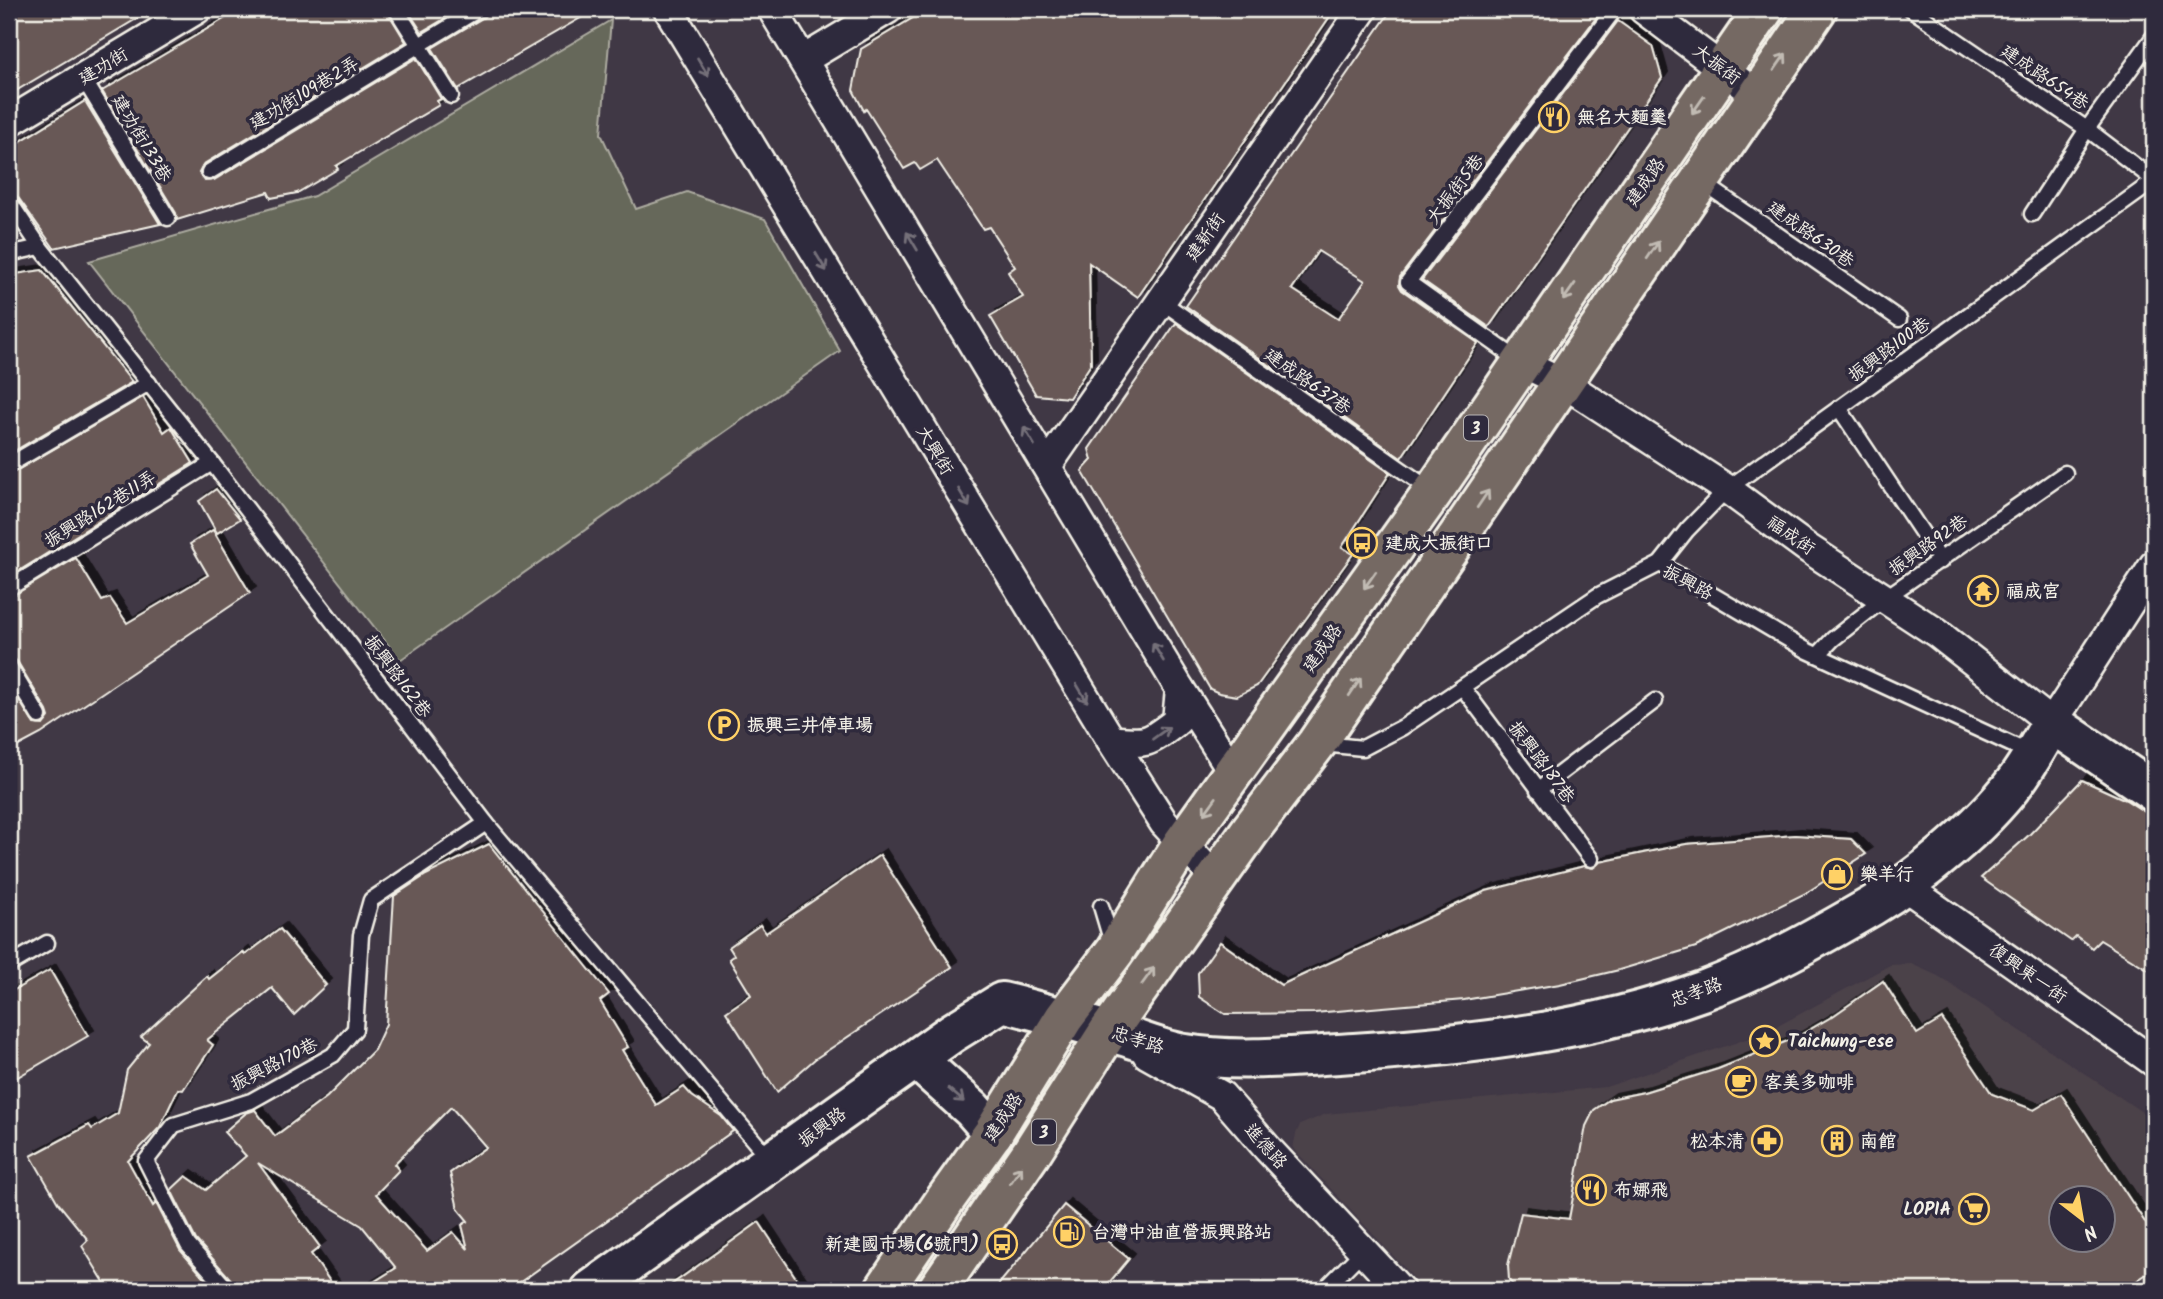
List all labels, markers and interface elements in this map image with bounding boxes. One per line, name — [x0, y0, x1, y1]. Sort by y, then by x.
street label: 大振街 — [1686, 37, 1746, 93]
street label: 建成路654巷 — [1994, 38, 2094, 119]
street label: 建功街 — [73, 41, 134, 94]
street label: 建功街109巷2弄 — [244, 50, 365, 139]
one-way arrow — [1773, 53, 1788, 72]
one-way arrow — [697, 57, 711, 77]
street label: 建功街133巷 — [103, 89, 178, 188]
one-way arrow — [1691, 95, 1705, 114]
restaurant icon: 無名大麵羹 — [1537, 100, 1571, 134]
place label: 無名大麵羹 — [1577, 104, 1667, 133]
street label: 大振街5巷 — [1420, 149, 1492, 231]
street label: 建成路 — [1619, 152, 1674, 213]
street label: 建成路630巷 — [1760, 194, 1860, 276]
street label: 建新街 — [1179, 207, 1234, 268]
one-way arrow — [905, 231, 919, 251]
one-way arrow — [1646, 241, 1660, 260]
one-way arrow — [814, 251, 828, 271]
one-way arrow — [1562, 282, 1576, 302]
street label: 振興路100巷 — [1843, 310, 1937, 390]
street label: 建成路637巷 — [1258, 342, 1357, 423]
road number: 3 — [1464, 416, 1488, 440]
street label: 大興街 — [907, 420, 960, 481]
one-way arrow — [1022, 426, 1036, 446]
street label: 振興路162巷11弄 — [39, 464, 163, 556]
one-way arrow — [958, 488, 972, 508]
one-way arrow — [1476, 489, 1490, 509]
street label: 振興路92巷 — [1883, 508, 1975, 584]
street label: 福成街 — [1760, 509, 1821, 564]
bus stop icon: 建成大振街口 — [1345, 526, 1379, 560]
place label: 建成大振街口 — [1385, 530, 1493, 559]
street label: 振興路 — [1657, 558, 1718, 609]
one-way arrow — [1363, 570, 1377, 589]
temple icon: 福成宮 — [1966, 574, 2000, 608]
place label: 福成宮 — [2006, 578, 2060, 607]
street label: 建成路 — [1296, 618, 1351, 679]
street label: 振興路162巷 — [356, 629, 438, 725]
one-way arrow — [1151, 643, 1165, 663]
one-way arrow — [1348, 678, 1362, 697]
one-way arrow — [1075, 682, 1089, 702]
parking icon: 振興三井停車場 — [707, 708, 741, 742]
place label: 振興三井停車場 — [747, 712, 873, 741]
street label: 振興路187巷 — [1500, 716, 1582, 810]
one-way arrow — [1151, 726, 1170, 741]
one-way arrow — [1203, 796, 1217, 815]
shop icon: 樂羊行 — [1820, 857, 1854, 891]
place label: 樂羊行 — [1860, 861, 1914, 890]
street label: 復興東一街 — [1982, 937, 2072, 1012]
one-way arrow — [1141, 967, 1155, 986]
street label: 忠孝路 — [1666, 971, 1727, 1016]
street label: 忠孝路 — [1108, 1020, 1168, 1063]
place icon: Taichung-ese — [1748, 1024, 1782, 1058]
place label: Taichung-ese — [1788, 1028, 1894, 1057]
street label: 振興路170巷 — [226, 1031, 324, 1100]
cafe icon: 客美多咖啡 — [1724, 1065, 1758, 1099]
place label: 客美多咖啡 — [1764, 1069, 1854, 1098]
one-way arrow — [947, 1087, 965, 1103]
street label: 建成路 — [977, 1087, 1031, 1148]
street label: 振興路 — [793, 1101, 853, 1156]
street label: 進德路 — [1236, 1117, 1294, 1177]
road number: 3 — [1032, 1120, 1056, 1144]
pharmacy icon: 松本清 — [1750, 1124, 1784, 1158]
building icon: 南館 — [1820, 1124, 1854, 1158]
place label: 松本清 — [1690, 1128, 1744, 1157]
place label: 南館 — [1860, 1128, 1896, 1157]
one-way arrow — [1009, 1166, 1023, 1185]
restaurant icon: 布娜飛 — [1574, 1173, 1608, 1207]
place label: 布娜飛 — [1614, 1177, 1668, 1206]
north arrow — [2048, 1184, 2118, 1254]
supermarket icon: LOPIA — [1957, 1192, 1991, 1226]
place label: LOPIA — [1903, 1196, 1951, 1225]
fuel station icon: 台灣中油直營振興路站 — [1052, 1215, 1086, 1249]
text: N — [2077, 1216, 2103, 1248]
place label: 台灣中油直營振興路站 — [1092, 1219, 1272, 1248]
bus stop icon: 新建國市場(6號門) — [985, 1227, 1019, 1261]
place label: 新建國市場(6號門) — [825, 1231, 979, 1260]

